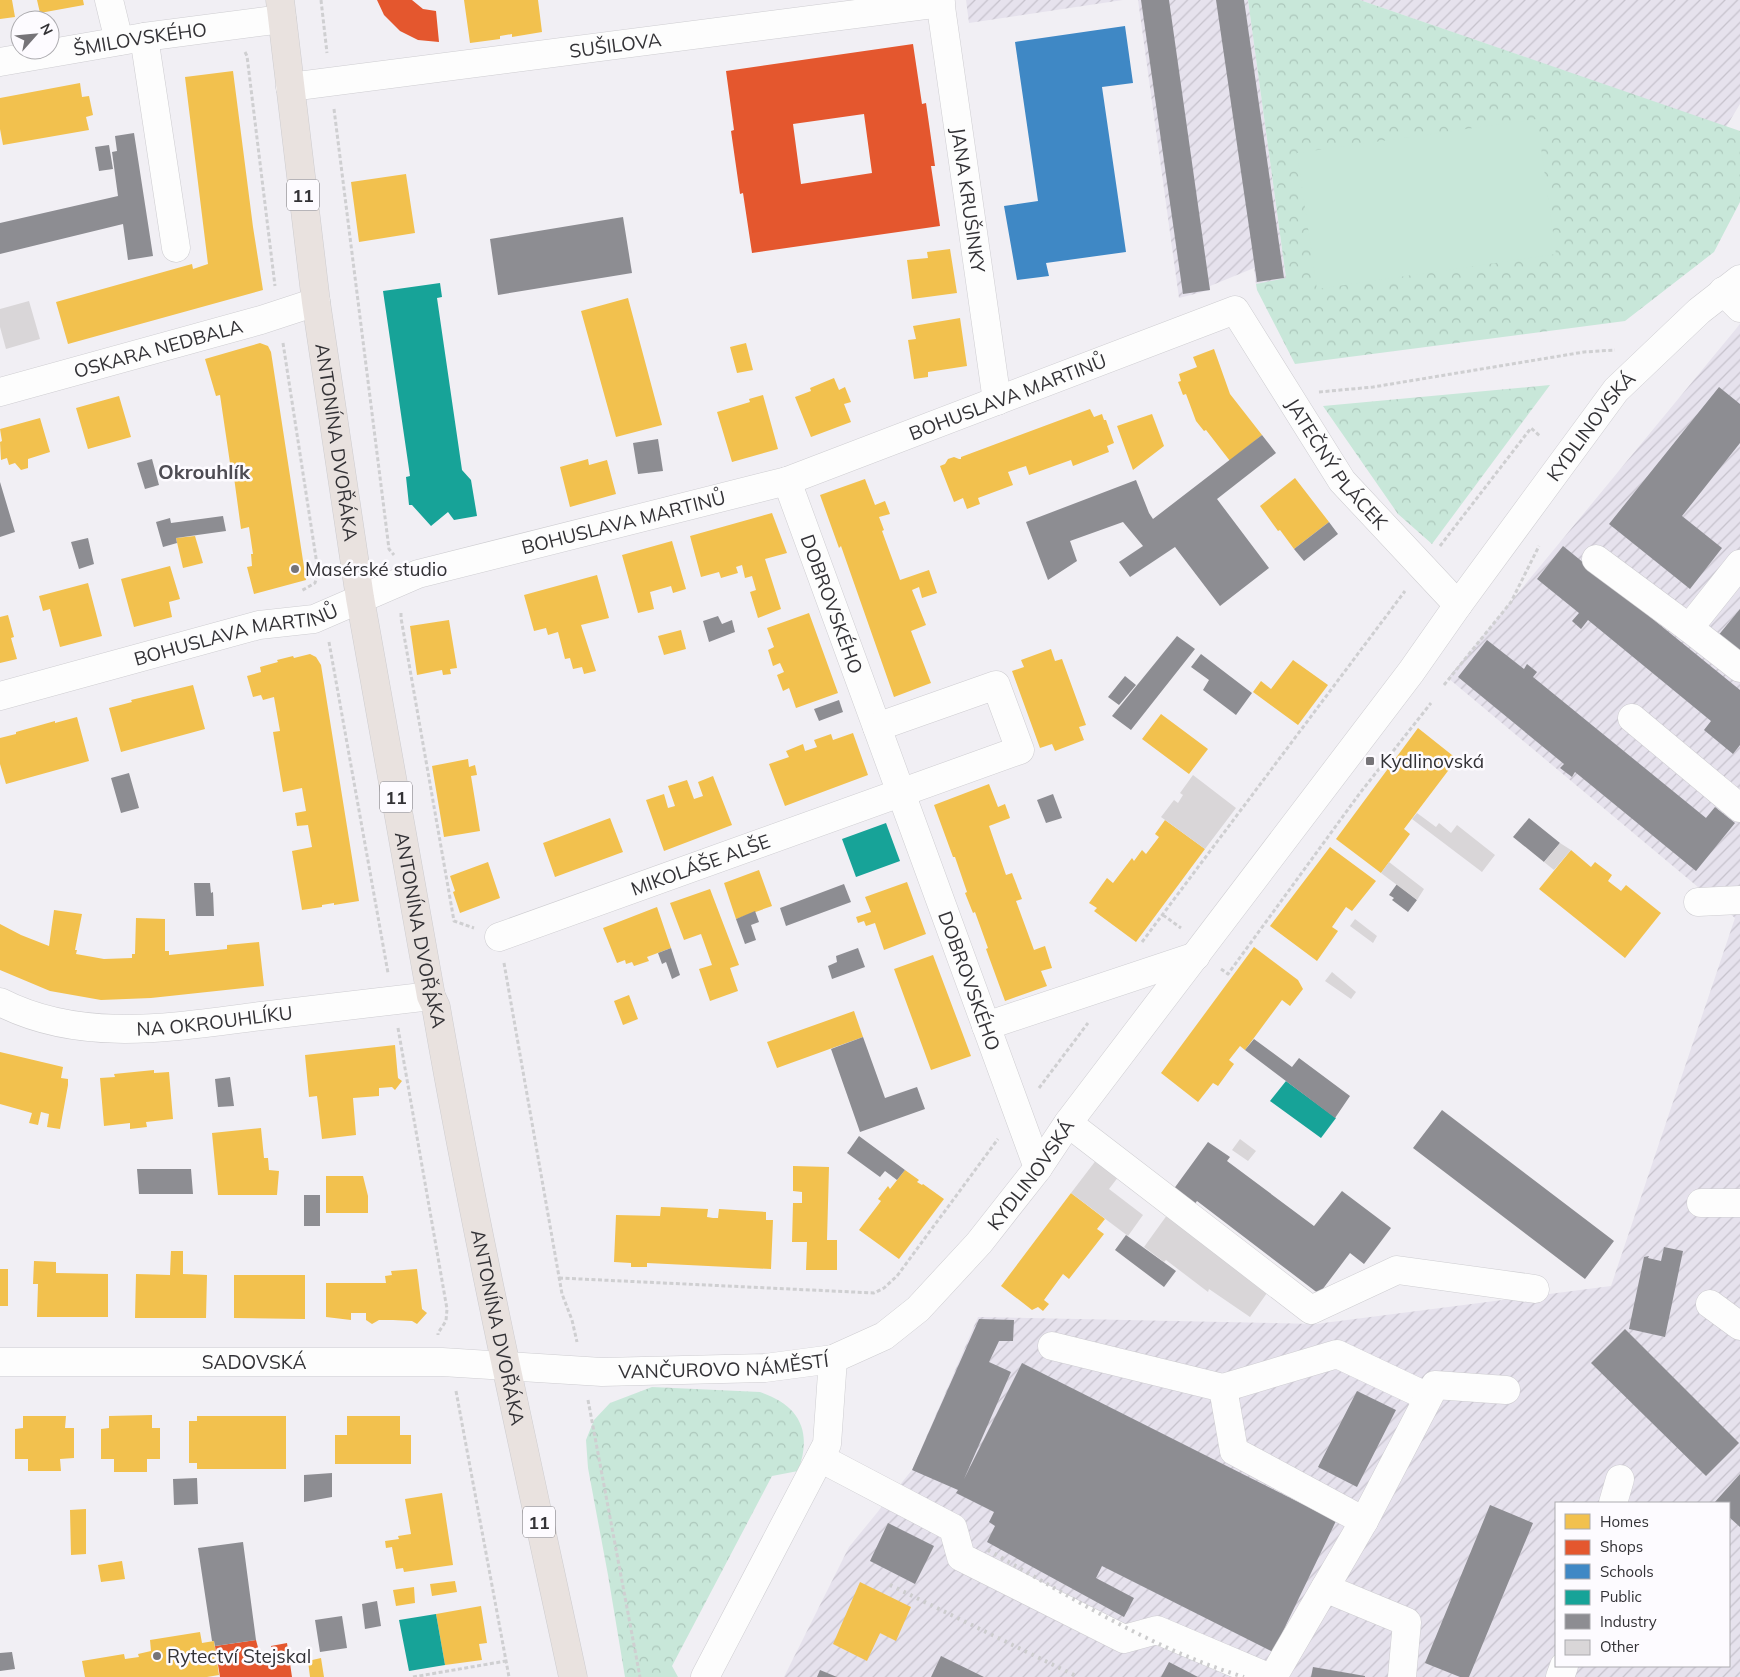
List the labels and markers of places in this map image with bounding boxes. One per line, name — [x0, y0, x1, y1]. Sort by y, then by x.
place label: Masérské studio — [305, 557, 447, 581]
marker: Masérské studio — [289, 563, 301, 575]
place label: Kydlinovská — [1380, 749, 1484, 773]
marker: Kydlinovská — [1364, 755, 1376, 767]
place label: Rytectví Stejskal — [167, 1644, 311, 1668]
marker: Rytectví Stejskal — [151, 1650, 163, 1662]

